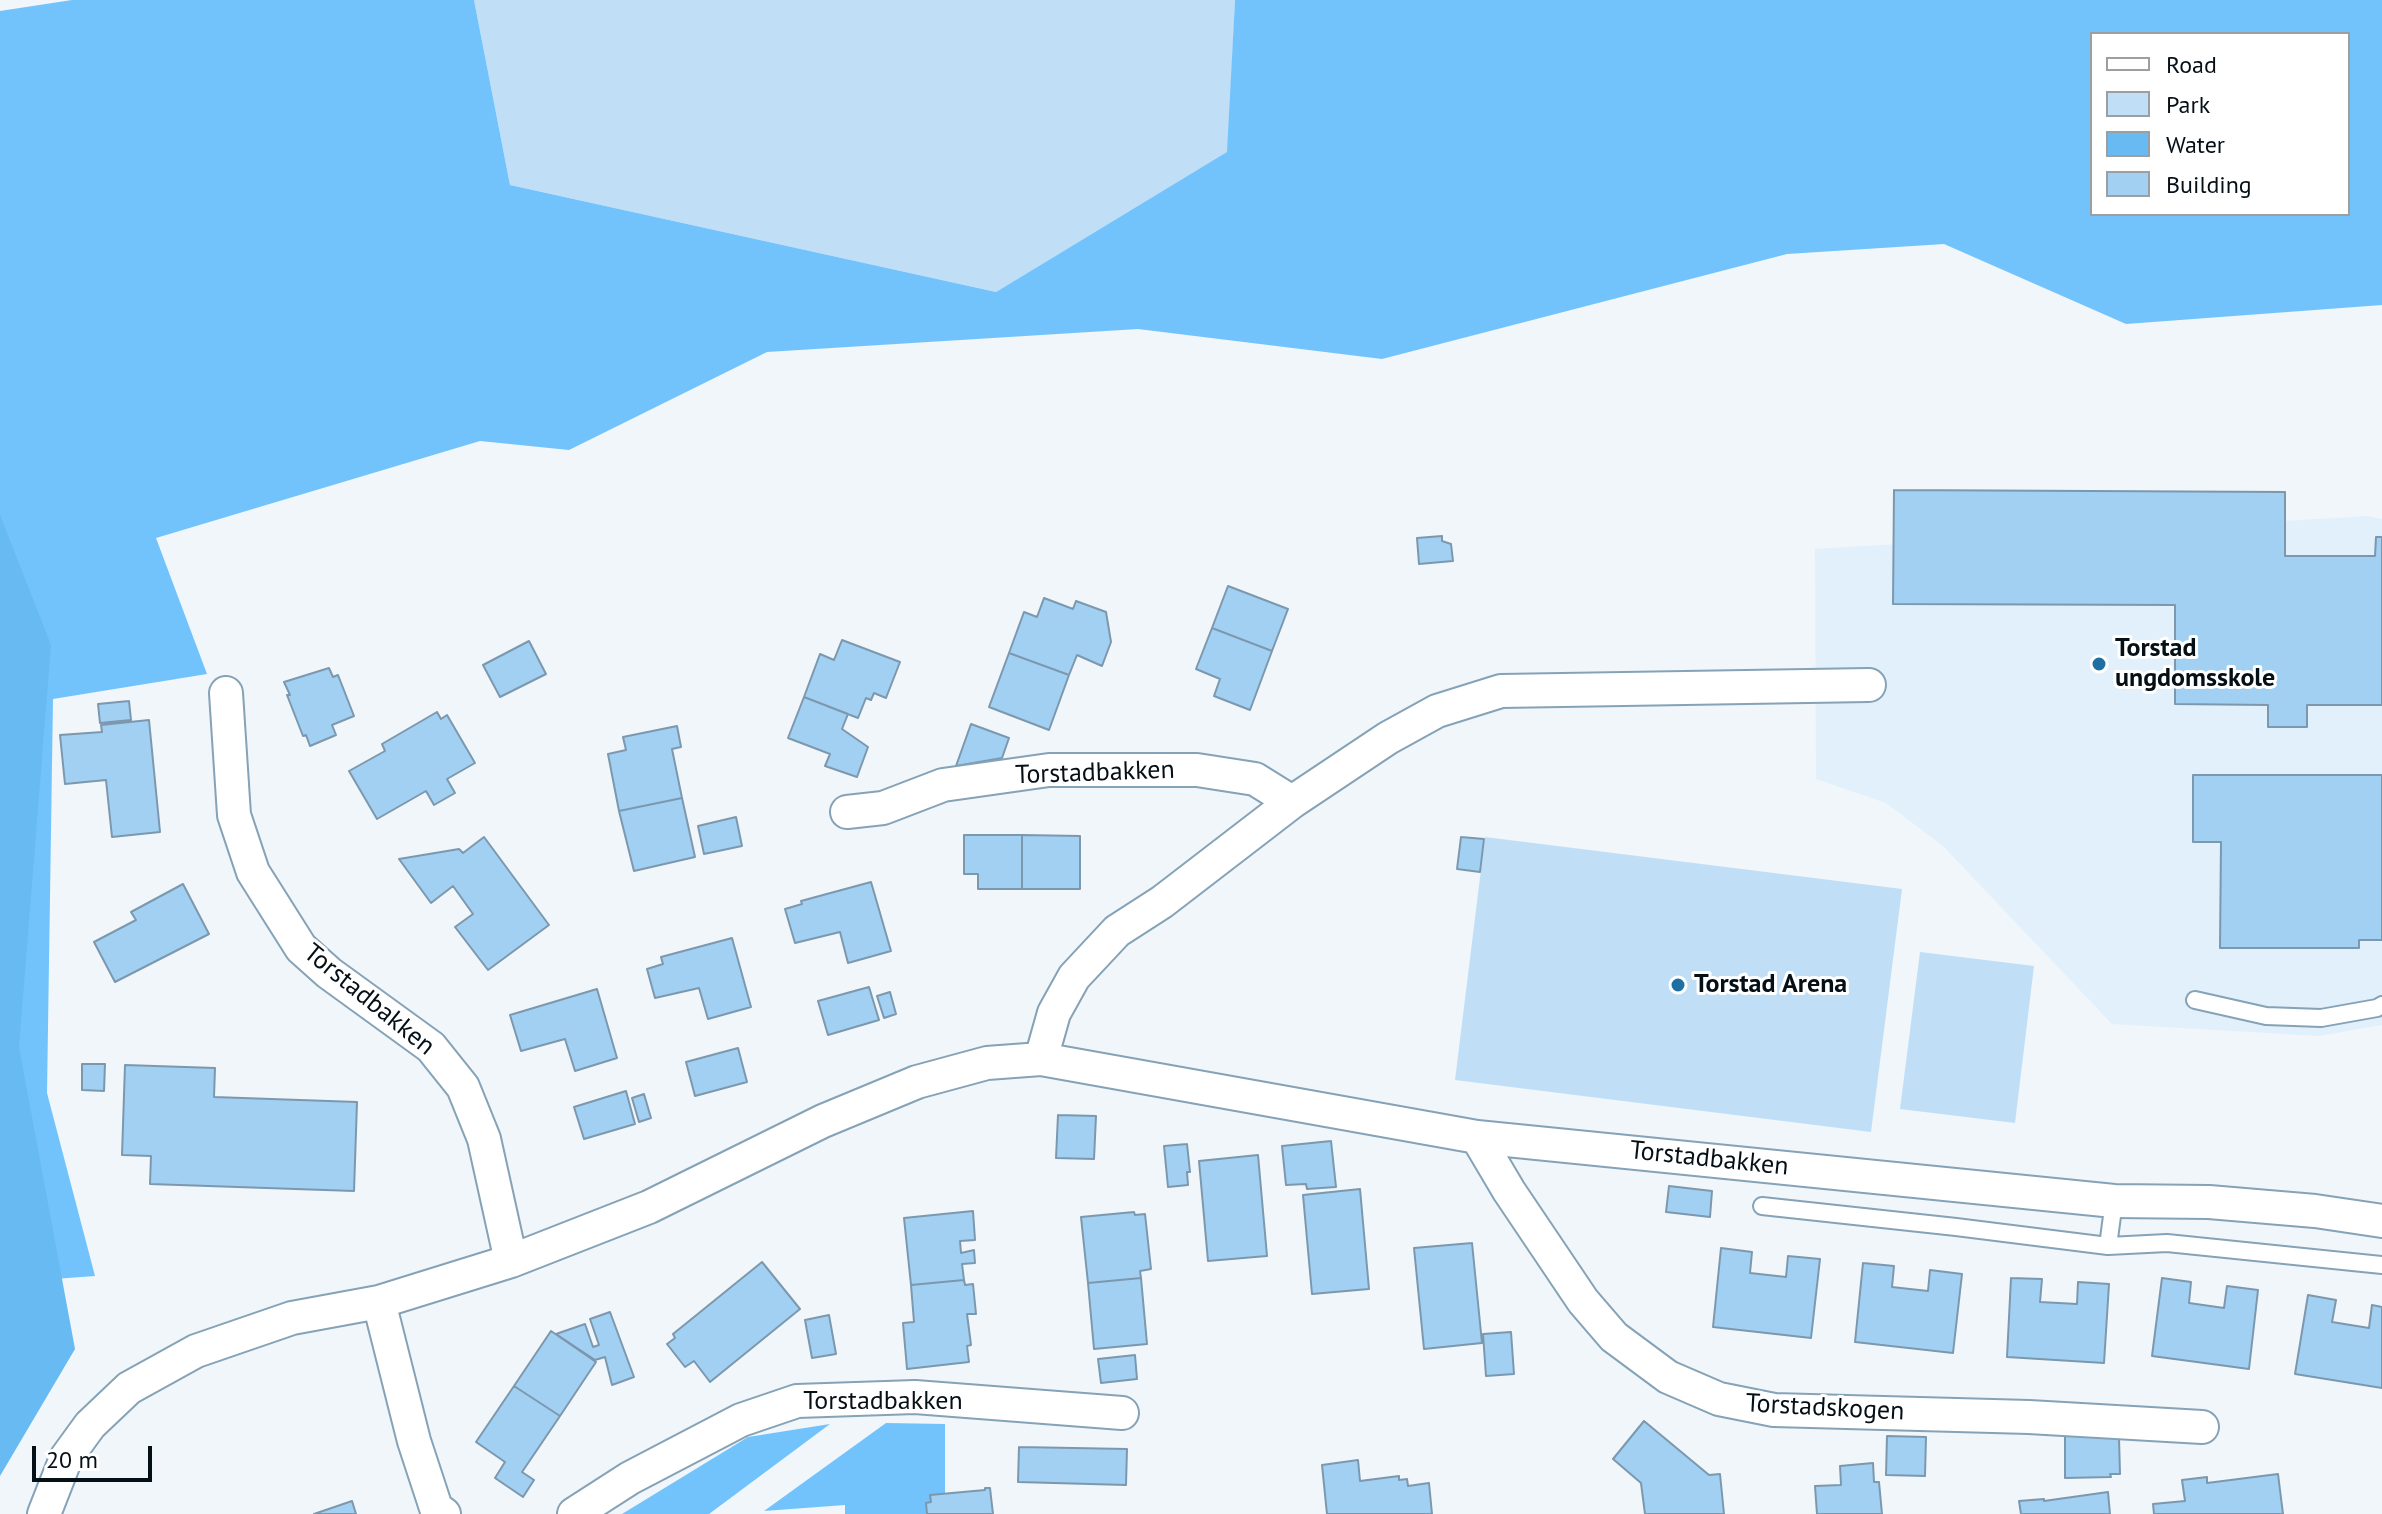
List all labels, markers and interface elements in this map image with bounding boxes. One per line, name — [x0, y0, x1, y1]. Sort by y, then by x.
legend — [2090, 32, 2350, 216]
text: Road — [2166, 49, 2217, 80]
text: Park — [2166, 89, 2210, 120]
text: Water — [2166, 129, 2225, 160]
text: Building — [2166, 169, 2252, 200]
place label: Torstad ungdomsskole — [2115, 633, 2275, 694]
marker: Torstad ungdomsskole — [2090, 655, 2108, 673]
street label: Torstadbakken — [1015, 755, 1175, 791]
street label: Torstadbakken — [297, 938, 441, 1062]
place label: Torstad Arena — [1694, 969, 1847, 1001]
marker: Torstad Arena — [1669, 976, 1687, 994]
street label: Torstadbakken — [1628, 1135, 1790, 1183]
street label: Torstadbakken — [803, 1386, 963, 1418]
street label: Torstadskogen — [1745, 1388, 1905, 1428]
scale bar — [36, 1430, 156, 1480]
text: 20 m — [46, 1444, 98, 1475]

